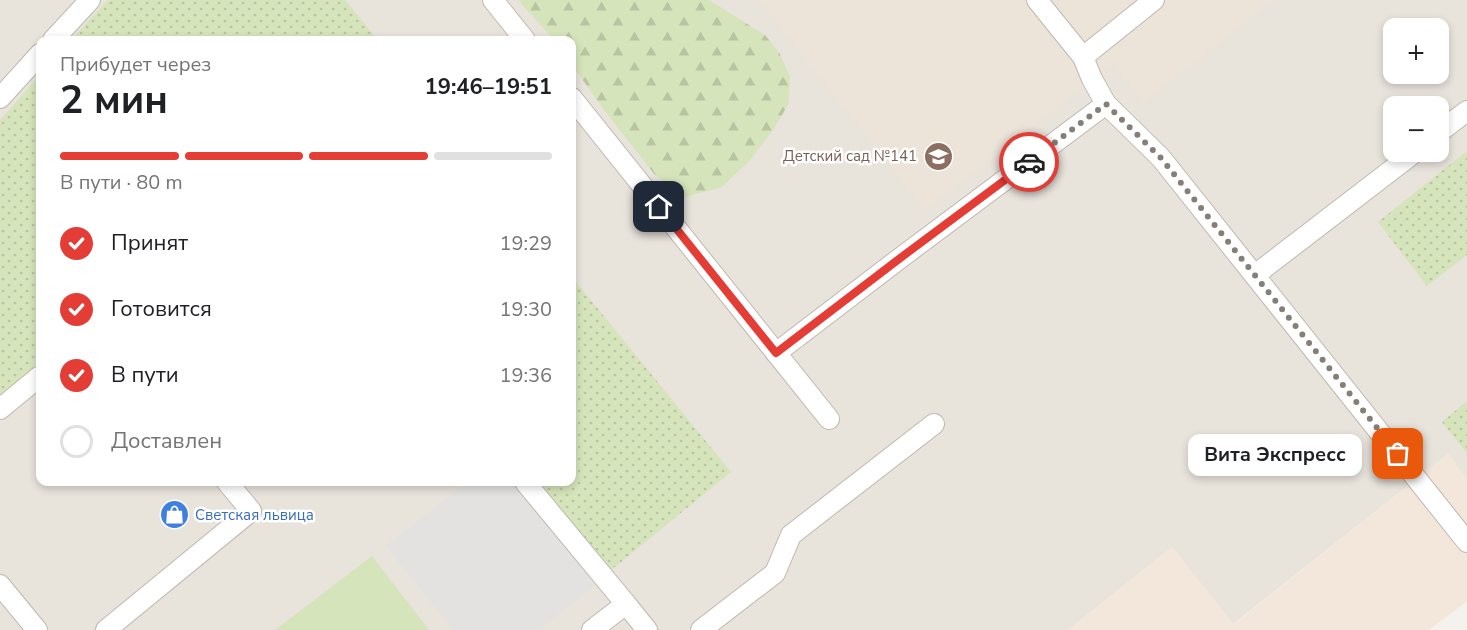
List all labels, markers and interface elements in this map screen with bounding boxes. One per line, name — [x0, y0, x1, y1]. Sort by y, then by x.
map controls — [1383, 18, 1449, 162]
button: + — [1383, 18, 1449, 84]
text: Прибудет через — [60, 51, 211, 78]
text: 19:46–19:51 — [424, 72, 552, 102]
text: 2 мин — [60, 74, 168, 127]
button: − — [1383, 96, 1449, 162]
courier — [999, 132, 1059, 192]
school or university icon: Детский сад №141 — [922, 140, 954, 172]
place label: Детский сад №141 — [783, 146, 917, 166]
icon: car — [1013, 146, 1046, 179]
text: В пути · 80 m — [60, 169, 183, 196]
pin — [633, 181, 684, 232]
icon: home — [642, 190, 675, 223]
icon: check — [60, 227, 93, 260]
text: Принят — [111, 228, 188, 258]
text: 19:29 — [499, 230, 552, 257]
icon: check — [60, 293, 93, 326]
text: Готовится — [111, 294, 212, 324]
text: 19:30 — [499, 296, 552, 323]
icon: check — [60, 359, 93, 392]
text: В пути — [111, 360, 179, 390]
text: 19:36 — [499, 362, 552, 389]
text: Доставлен — [111, 426, 222, 456]
pin — [1372, 428, 1423, 479]
callout: Вита Экспресс — [1188, 433, 1362, 475]
icon: bag — [1381, 437, 1414, 470]
text: Вита Экспресс — [1204, 441, 1346, 468]
shop icon: Светская львица — [158, 499, 190, 531]
place label: Светская львица — [195, 505, 314, 525]

